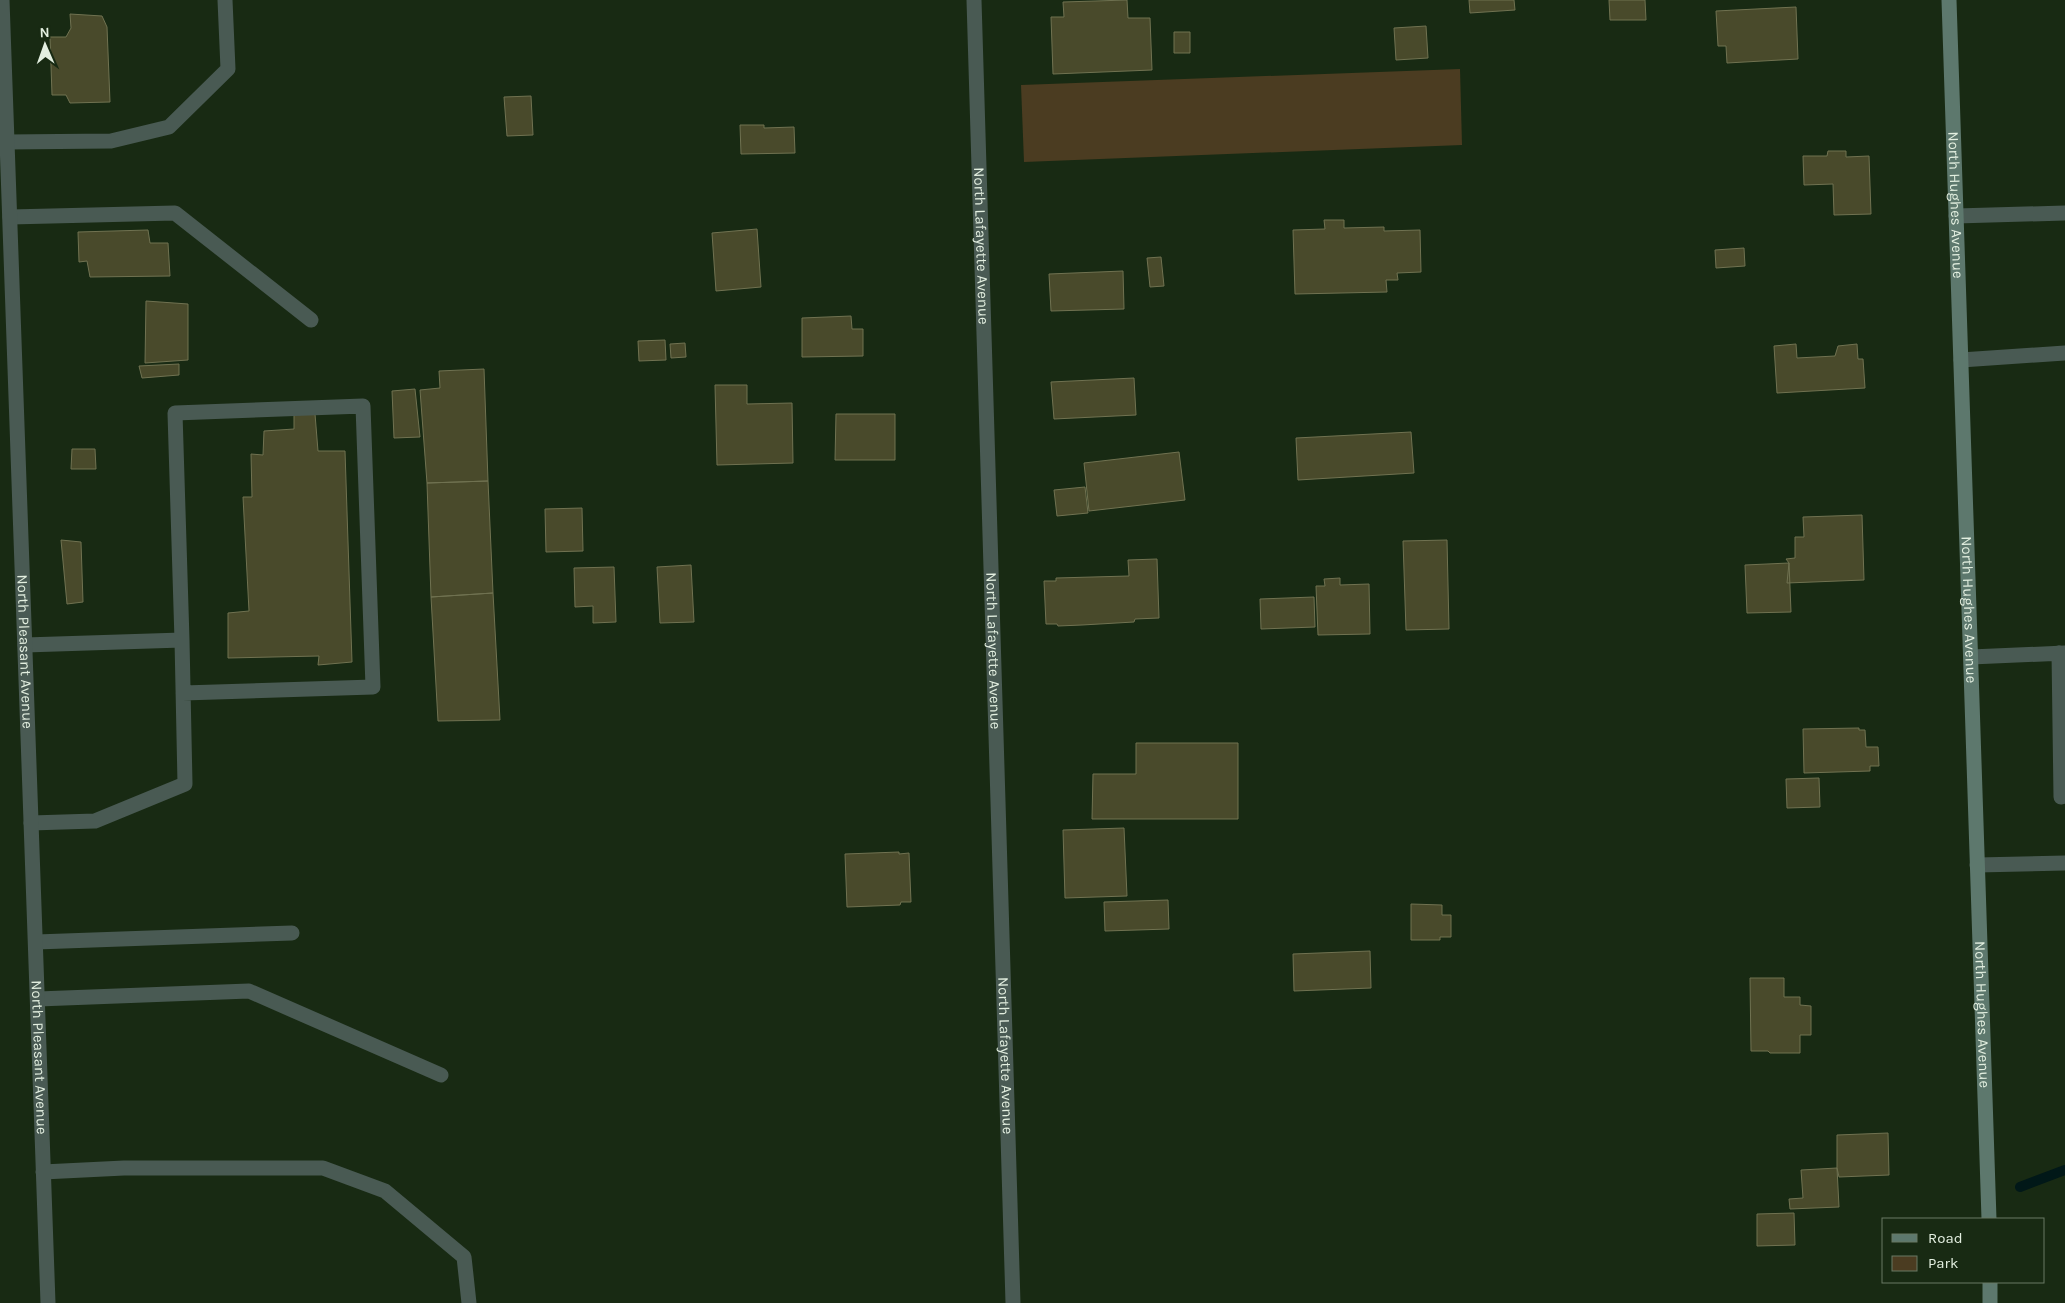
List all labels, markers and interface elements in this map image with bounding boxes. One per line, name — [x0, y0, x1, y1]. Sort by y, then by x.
north arrow — [20, 20, 70, 70]
text: N — [39, 24, 50, 41]
street label: North Hughes Avenue — [1944, 131, 1967, 279]
street label: North Lafayette Avenue — [970, 167, 993, 325]
street label: North Hughes Avenue — [1958, 536, 1980, 684]
street label: North Lafayette Avenue — [982, 572, 1005, 730]
street label: North Pleasant Avenue — [13, 574, 37, 729]
street label: North Hughes Avenue — [1971, 941, 1994, 1088]
street label: North Lafayette Avenue — [994, 977, 1017, 1135]
street label: North Pleasant Avenue — [28, 980, 51, 1135]
legend — [1882, 1218, 2045, 1283]
text: Road — [1928, 1229, 1963, 1247]
text: Park — [1928, 1254, 1958, 1272]

